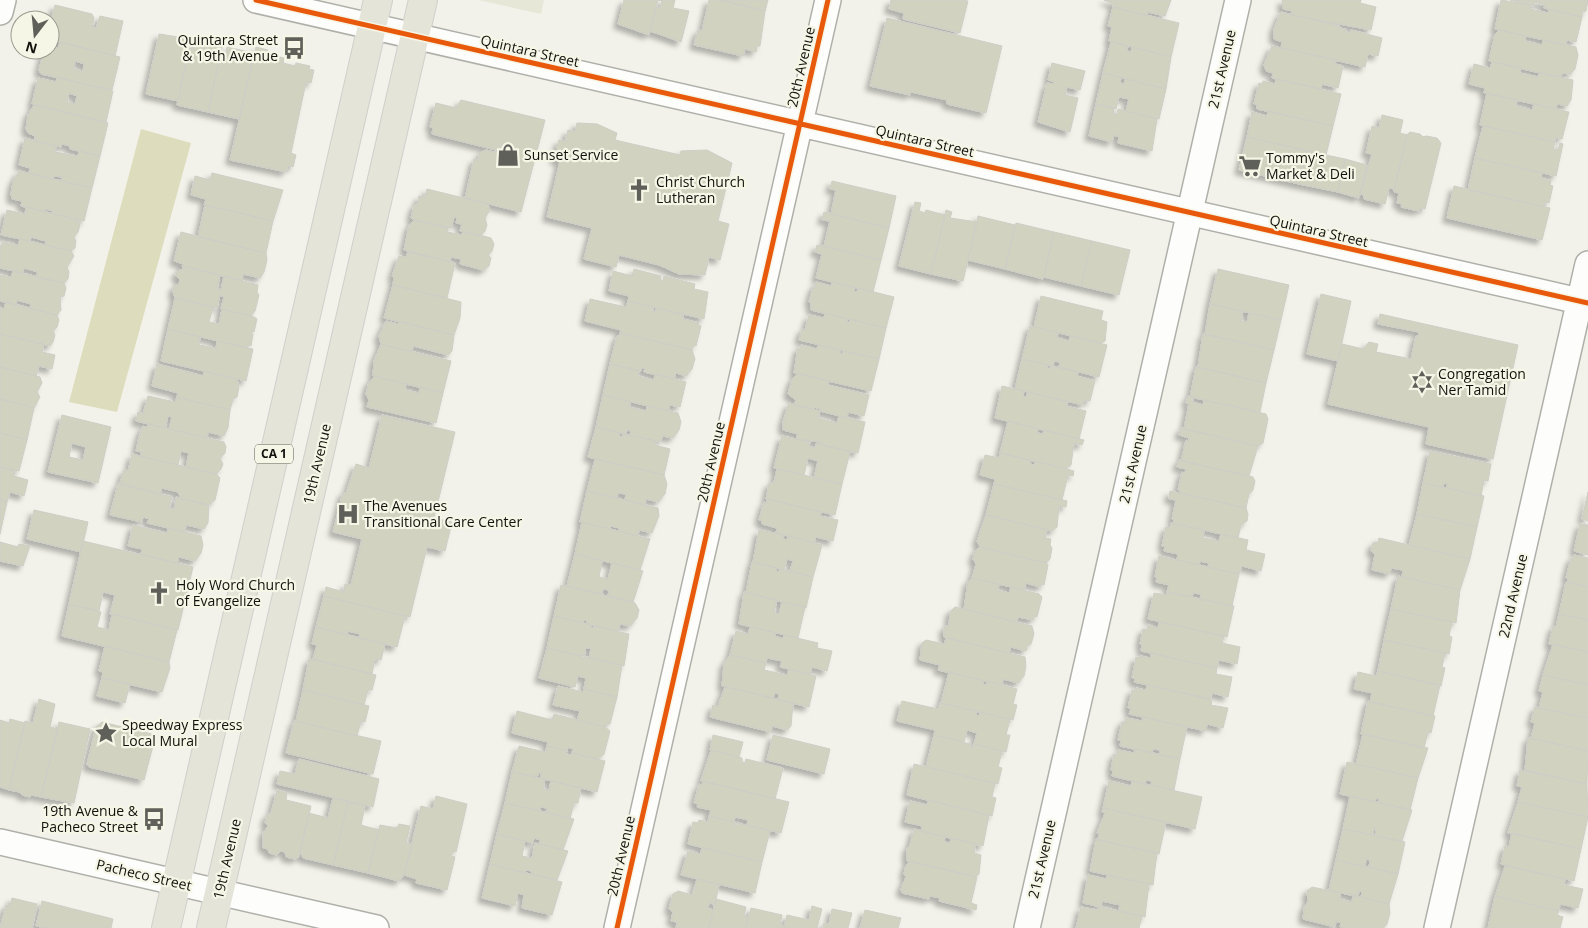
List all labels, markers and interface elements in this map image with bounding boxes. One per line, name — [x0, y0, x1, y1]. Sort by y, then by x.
north arrow — [10, 10, 60, 60]
street label: 20th Avenue — [782, 25, 819, 109]
street label: 21st Avenue — [1203, 28, 1240, 110]
place label: Quintara Street & 19th Avenue — [177, 30, 278, 65]
street label: Quintara Street — [479, 30, 581, 71]
bus stop icon: Quintara Street & 19th Avenue — [281, 35, 307, 61]
text: N — [23, 37, 39, 59]
street label: Quintara Street — [874, 120, 976, 161]
shop icon: Sunset Service — [495, 142, 521, 168]
place label: Sunset Service — [524, 145, 619, 164]
place label: Tommy's Market & Deli — [1266, 148, 1355, 183]
supermarket icon: Tommy's Market & Deli — [1237, 153, 1263, 179]
place label: Christ Church Lutheran — [656, 172, 745, 207]
church icon: Christ Church Lutheran — [626, 177, 652, 203]
street label: Quintara Street — [1268, 210, 1370, 251]
place label: Congregation Ner Tamid — [1438, 364, 1526, 399]
synagogue icon: Congregation Ner Tamid — [1409, 369, 1435, 395]
street label: 20th Avenue — [692, 420, 729, 504]
street label: 19th Avenue — [298, 422, 335, 506]
street label: 21st Avenue — [1114, 423, 1151, 505]
road number: CA 1 — [255, 444, 293, 464]
place label: The Avenues Transitional Care Center — [364, 496, 522, 531]
hospital icon: The Avenues Transitional Care Center — [335, 501, 361, 527]
street label: 22nd Avenue — [1494, 552, 1531, 640]
place label: Holy Word Church of Evangelize — [176, 575, 295, 610]
church icon: Holy Word Church of Evangelize — [146, 580, 172, 606]
place label: Speedway Express Local Mural — [122, 715, 243, 750]
place icon: Speedway Express Local Mural — [93, 720, 119, 746]
place label: 19th Avenue & Pacheco Street — [41, 801, 139, 836]
bus stop icon: 19th Avenue & Pacheco Street — [141, 806, 167, 832]
street label: 20th Avenue — [602, 814, 639, 898]
street label: 19th Avenue — [208, 817, 245, 901]
street label: 21st Avenue — [1023, 818, 1060, 900]
street label: Pacheco Street — [95, 854, 194, 895]

